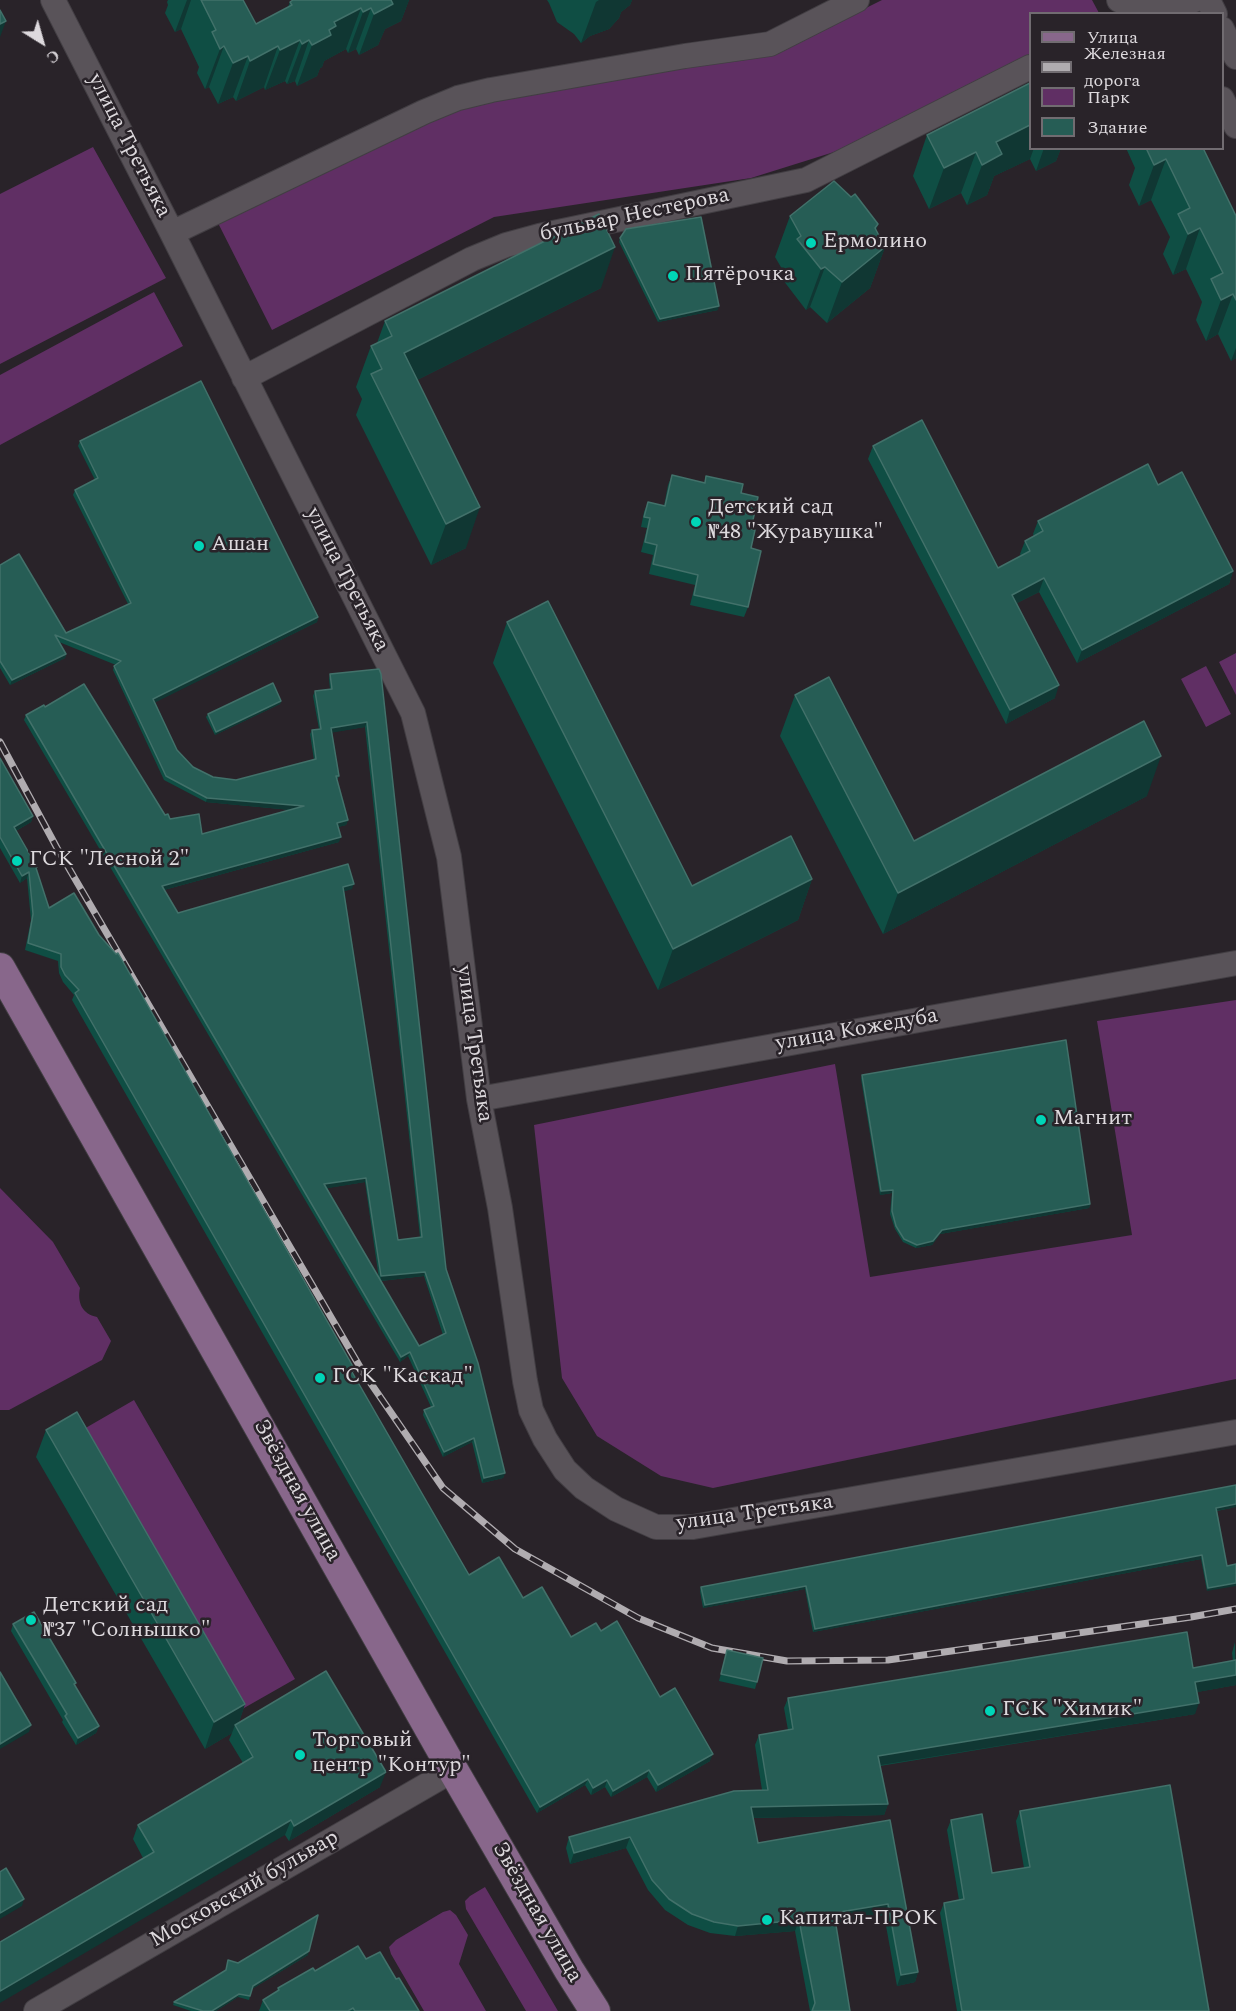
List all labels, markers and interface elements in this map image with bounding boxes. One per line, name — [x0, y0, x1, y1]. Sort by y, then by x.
north arrow — [12, 12, 72, 72]
legend — [1029, 12, 1224, 150]
text: Улица — [1087, 24, 1138, 51]
text: Железная дорога — [1084, 40, 1166, 94]
text: С — [41, 43, 65, 69]
street label: улица Третьяка — [80, 69, 176, 223]
text: Парк — [1087, 84, 1130, 111]
text: Здание — [1087, 114, 1147, 141]
street label: бульвар Нестерова — [538, 183, 732, 249]
place label: Ермолино — [823, 230, 927, 256]
marker: Ермолино — [804, 236, 818, 250]
place label: Пятёрочка — [685, 263, 795, 289]
marker: Пятёрочка — [666, 269, 680, 283]
place label: Детский сад №48 "Журавушка" — [708, 496, 883, 548]
street label: улица Третьяка — [298, 503, 394, 657]
marker: Детский сад №48 "Журавушка" — [689, 515, 703, 529]
place label: Ашан — [211, 533, 269, 559]
marker: Ашан — [192, 539, 206, 553]
place label: ГСК "Лесной 2" — [29, 848, 189, 874]
marker: ГСК "Лесной 2" — [10, 854, 24, 868]
street label: улица Третьяка — [449, 964, 497, 1124]
street label: улица Кожедуба — [774, 1004, 940, 1058]
place label: Магнит — [1053, 1107, 1132, 1133]
marker: Магнит — [1034, 1113, 1048, 1127]
place label: ГСК "Каскад" — [332, 1365, 473, 1391]
marker: ГСК "Каскад" — [313, 1371, 327, 1385]
street label: Звёздная улица — [246, 1416, 346, 1566]
street label: улица Третьяка — [675, 1490, 835, 1538]
place label: Детский сад №37 "Солнышко" — [43, 1594, 211, 1646]
marker: Детский сад №37 "Солнышко" — [24, 1613, 38, 1627]
place label: ГСК "Химик" — [1002, 1698, 1142, 1724]
marker: ГСК "Химик" — [983, 1704, 997, 1718]
place label: Торговый центр "Контур" — [312, 1729, 471, 1780]
marker: Торговый центр "Контур" — [293, 1748, 307, 1762]
street label: Московский бульвар — [146, 1825, 344, 1955]
street label: Звёздная улица — [485, 1838, 587, 1988]
place label: Капитал-ПРОК — [779, 1907, 938, 1933]
marker: Капитал-ПРОК — [760, 1913, 774, 1927]

